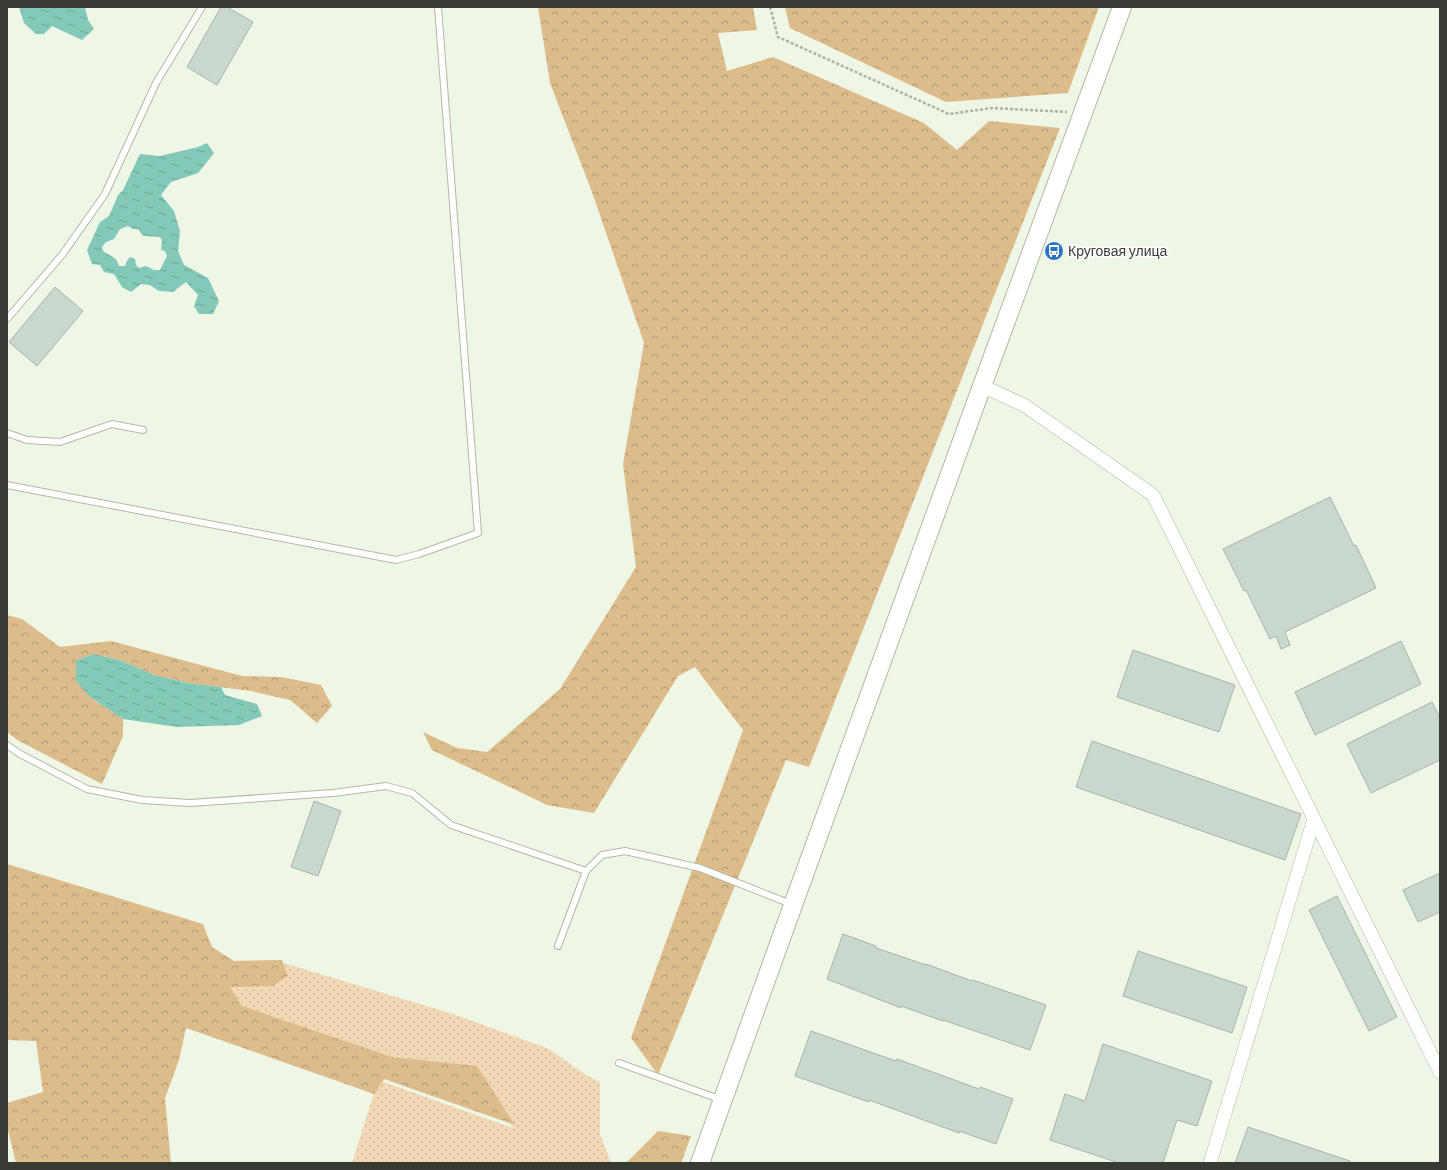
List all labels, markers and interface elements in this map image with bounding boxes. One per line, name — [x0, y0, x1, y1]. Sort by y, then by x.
bus stop icon: Круговая улица — [1043, 240, 1065, 262]
place label: Круговая улица — [1068, 242, 1168, 259]

